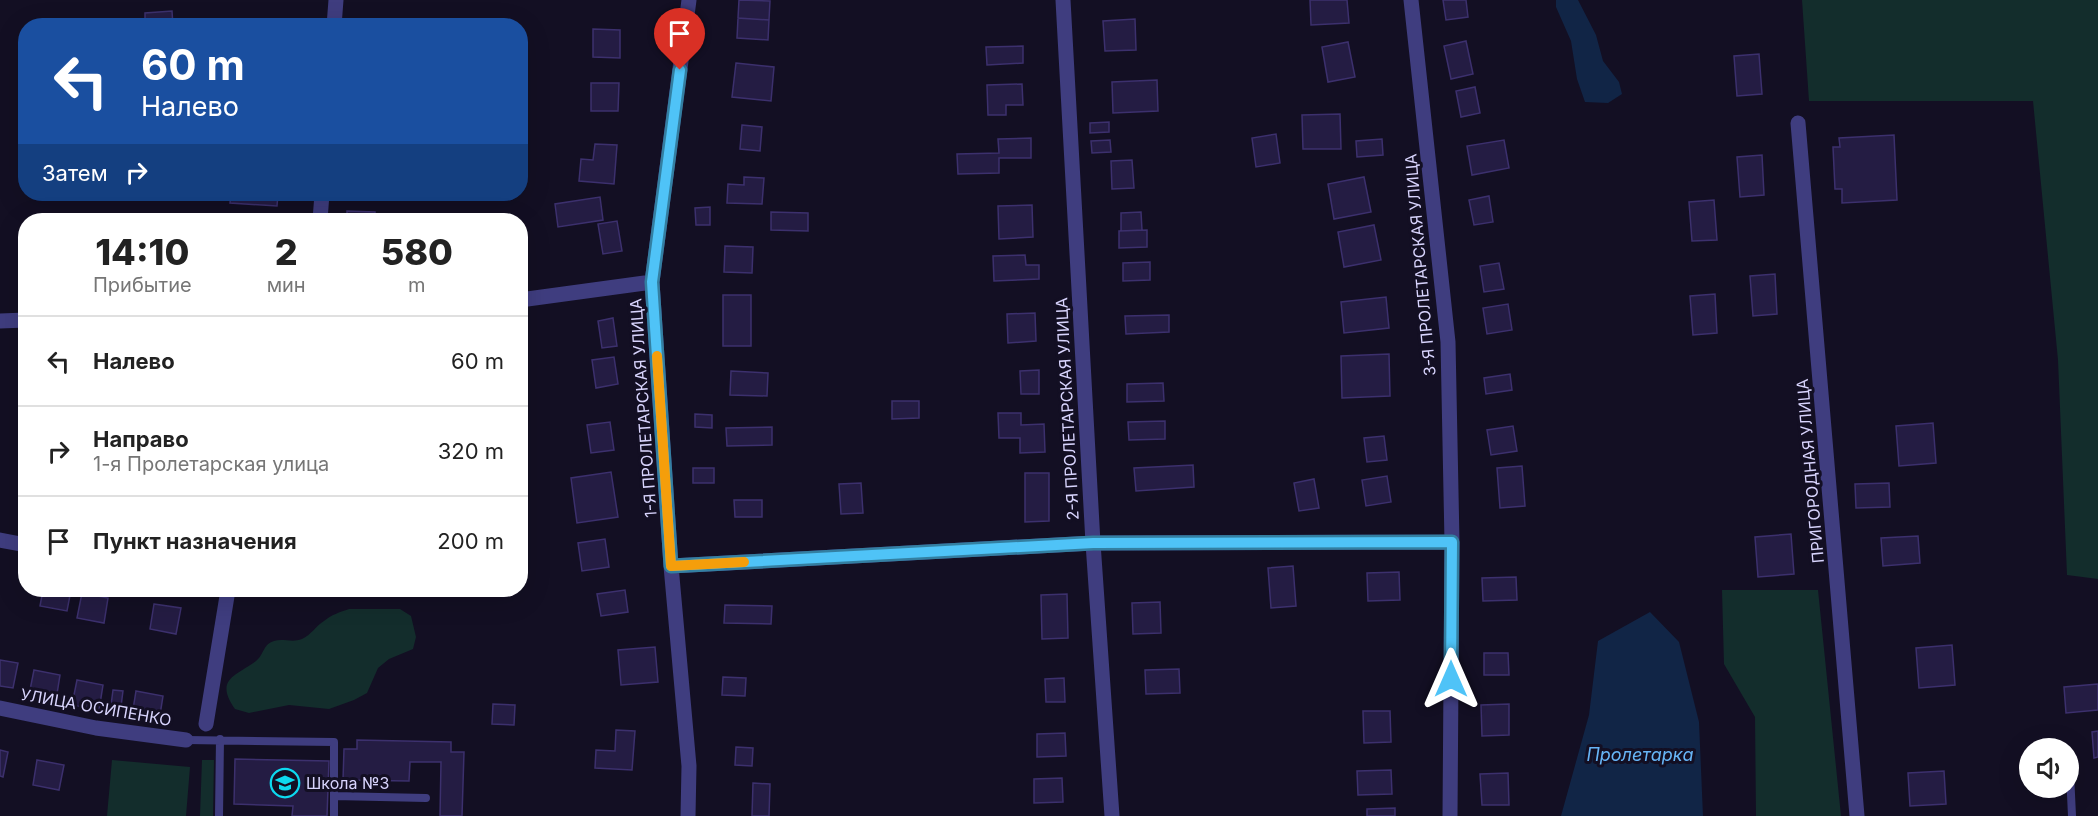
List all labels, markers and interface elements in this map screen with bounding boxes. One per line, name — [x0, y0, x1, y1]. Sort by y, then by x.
pin — [654, 8, 705, 70]
icon: arrive — [663, 17, 696, 50]
text: 60 m — [141, 39, 245, 90]
icon: left — [42, 42, 120, 120]
text: Налево — [141, 90, 239, 123]
street label: 3-Я ПРОЛЕТАРСКАЯ УЛИЦА — [1400, 153, 1440, 377]
icon: right — [120, 156, 153, 189]
text: Затем — [42, 160, 108, 186]
text: 14:10 — [95, 230, 189, 274]
text: 2 — [275, 230, 298, 274]
text: 580 — [381, 230, 453, 274]
text: Прибытие — [93, 273, 192, 297]
text: мин — [267, 273, 306, 297]
text: m — [408, 273, 426, 297]
street label: 2-Я ПРОЛЕТАРСКАЯ УЛИЦА — [1051, 297, 1083, 521]
street label: 1-Я ПРОЛЕТАРСКАЯ УЛИЦА — [625, 298, 661, 518]
icon: left — [42, 345, 75, 378]
text: Налево — [93, 348, 175, 374]
text: 60 m — [451, 348, 504, 374]
street label: ПРИГОРОДНАЯ УЛИЦА — [1792, 378, 1828, 564]
text: Направо — [93, 426, 189, 452]
icon: right — [42, 435, 75, 468]
text: 320 m — [438, 438, 504, 464]
text: 1-я Пролетарская улица — [93, 452, 329, 476]
icon: arrive — [42, 525, 75, 558]
text: Пункт назначения — [93, 528, 297, 554]
text: 200 m — [437, 528, 504, 554]
position arrow — [1419, 647, 1483, 711]
street label: УЛИЦА ОСИПЕНКО — [19, 684, 173, 730]
map controls — [2019, 738, 2079, 798]
button: sound — [2019, 738, 2079, 798]
water label: Пролетарка — [1586, 744, 1694, 765]
school or university icon: Школа №3 — [269, 767, 301, 799]
place label: Школа №3 — [306, 773, 389, 793]

